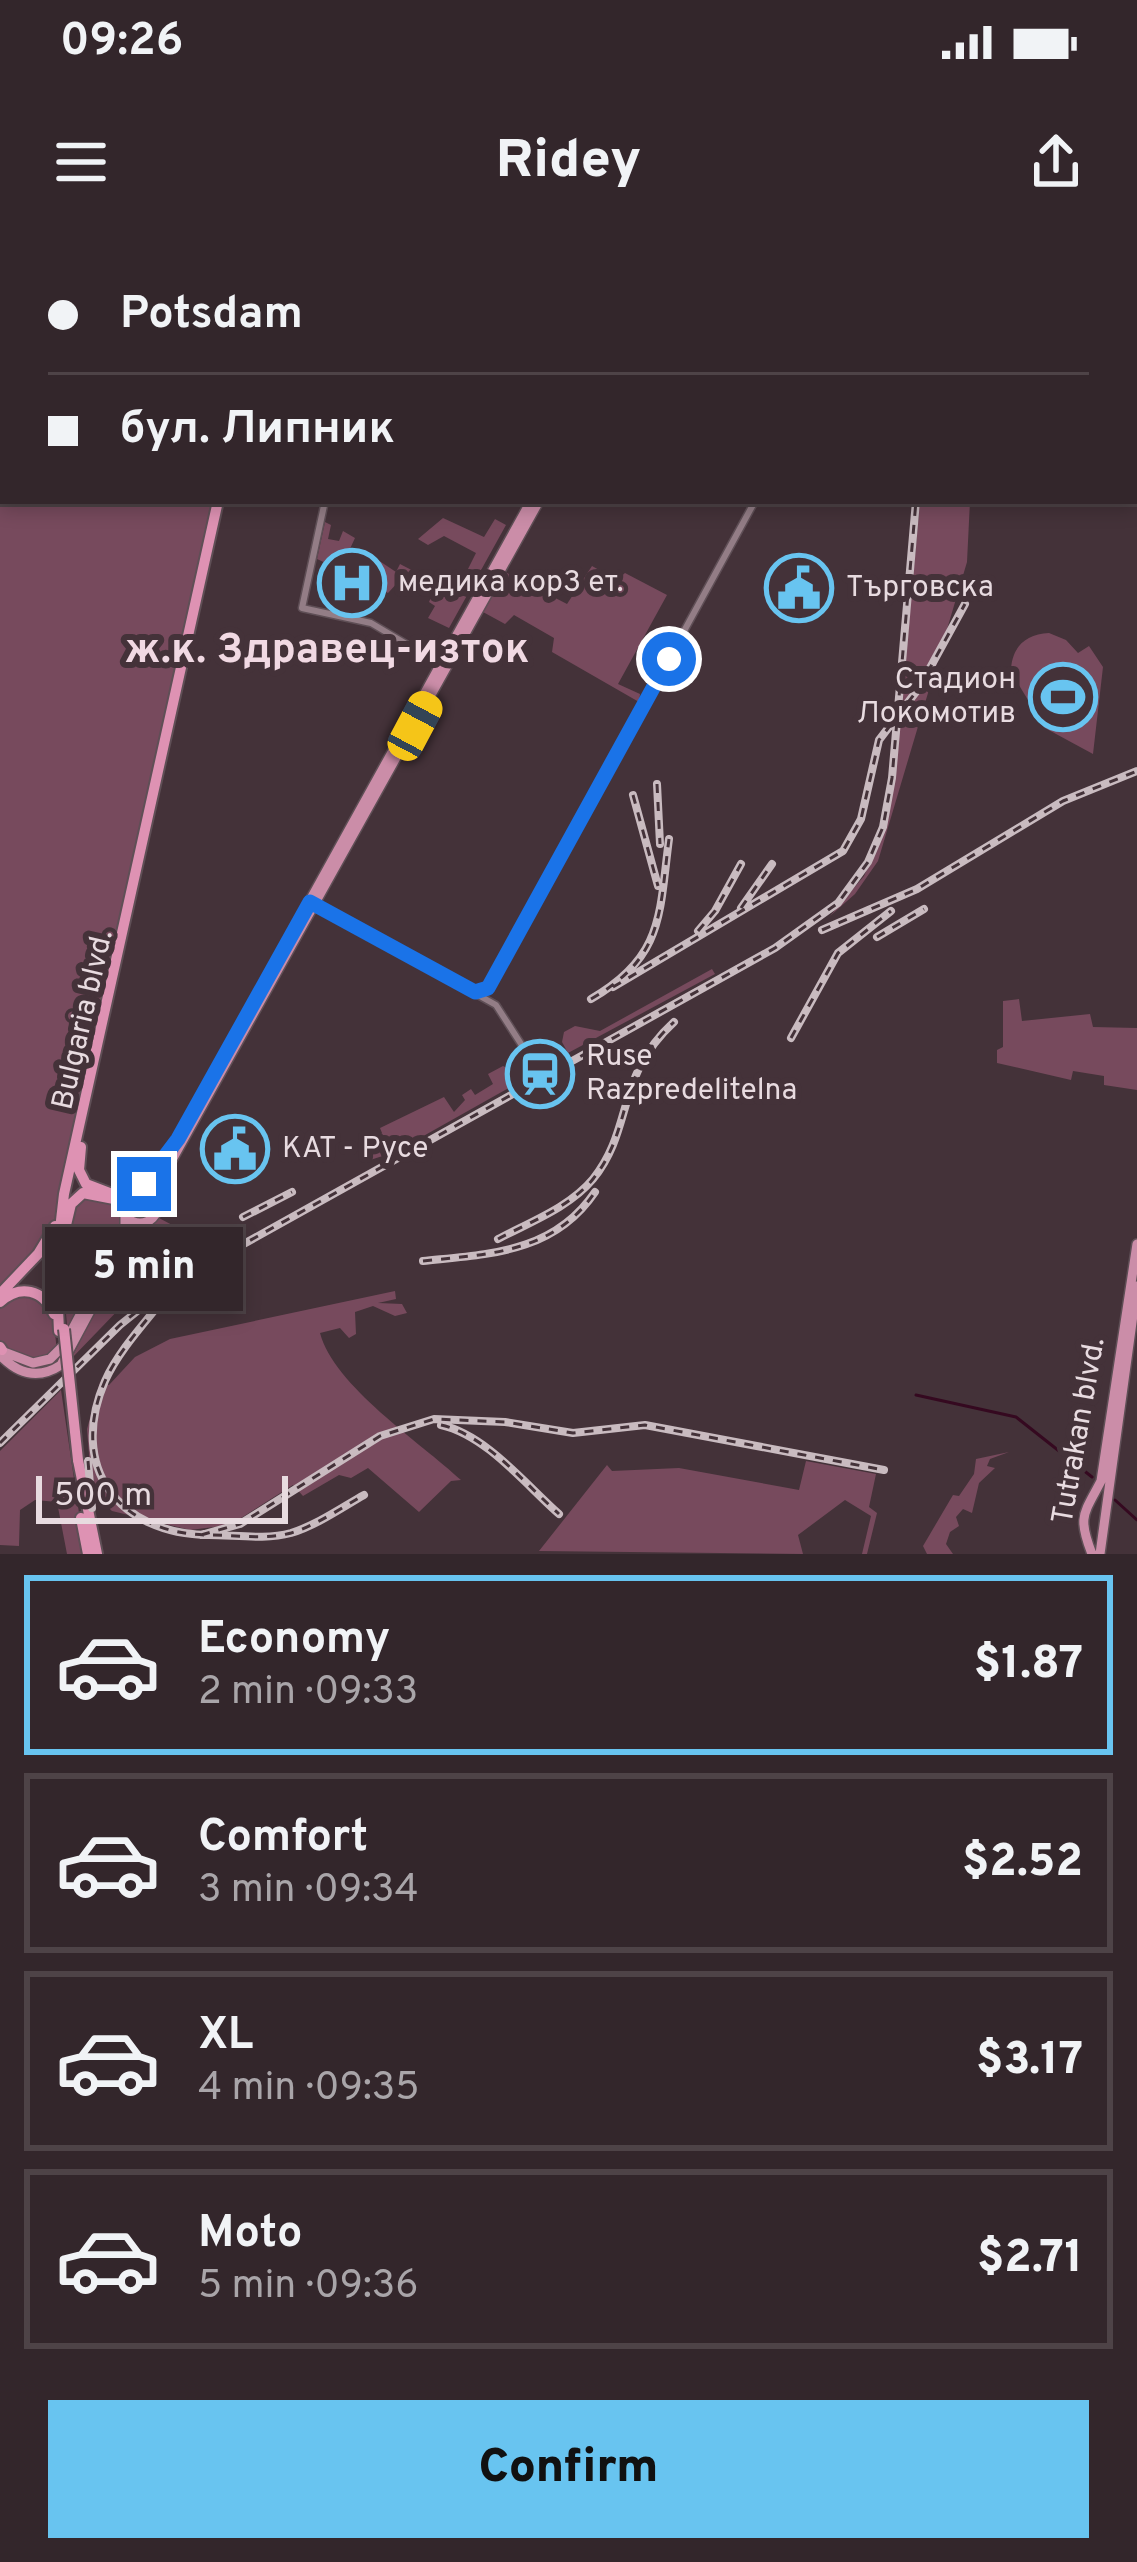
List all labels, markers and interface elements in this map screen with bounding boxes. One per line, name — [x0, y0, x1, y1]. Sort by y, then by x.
text: 09:26 — [60, 14, 183, 71]
text: Ridey — [496, 128, 641, 197]
icon: menu — [48, 129, 114, 195]
icon: share — [1023, 129, 1089, 195]
text: Potsdam — [120, 287, 303, 344]
text: бул. Липник — [120, 402, 395, 459]
hospital icon: медика кор3 ет. — [317, 548, 387, 618]
public building icon: Търговска — [764, 553, 834, 623]
place label: медика кор3 ет. — [398, 565, 624, 602]
place label: Търговска — [846, 570, 994, 607]
district label: ж.к. Здравец-изток — [125, 625, 529, 678]
route start — [642, 632, 696, 686]
place label: Стадион Локомотив — [856, 662, 1016, 733]
sports icon: Стадион Локомотив — [1028, 662, 1098, 732]
car — [382, 686, 448, 766]
street label: Bulgaria blvd. — [45, 927, 123, 1113]
station icon: Ruse Razpredelitelna — [505, 1039, 575, 1109]
place label: Ruse Razpredelitelna — [586, 1039, 797, 1110]
public building icon: КАТ - Русе — [200, 1114, 270, 1184]
place label: КАТ - Русе — [282, 1131, 428, 1168]
route end — [117, 1157, 171, 1211]
callout: 5 min — [45, 1226, 243, 1310]
text: 5 min — [92, 1244, 196, 1293]
street label: Tutrakan blvd. — [1045, 1335, 1115, 1527]
scale bar — [36, 1470, 288, 1523]
text: 500 m — [54, 1476, 152, 1518]
icon: car — [54, 1611, 162, 1719]
text: Economy — [198, 1612, 390, 1669]
text: $1.87 — [974, 1637, 1083, 1694]
text: 2 min · 09:33 — [198, 1669, 418, 1718]
icon: car — [54, 1809, 162, 1917]
text: Comfort — [198, 1810, 368, 1867]
text: $2.52 — [962, 1835, 1083, 1892]
text: 3 min · 09:34 — [198, 1867, 419, 1916]
icon: car — [54, 2007, 162, 2115]
text: XL — [198, 2008, 253, 2065]
text: $3.17 — [976, 2033, 1083, 2090]
text: 4 min · 09:35 — [198, 2065, 419, 2114]
icon: car — [54, 2205, 162, 2313]
text: Moto — [198, 2206, 302, 2263]
text: $2.71 — [977, 2231, 1083, 2288]
text: 5 min · 09:36 — [198, 2263, 418, 2312]
button: Confirm — [48, 2400, 1089, 2538]

